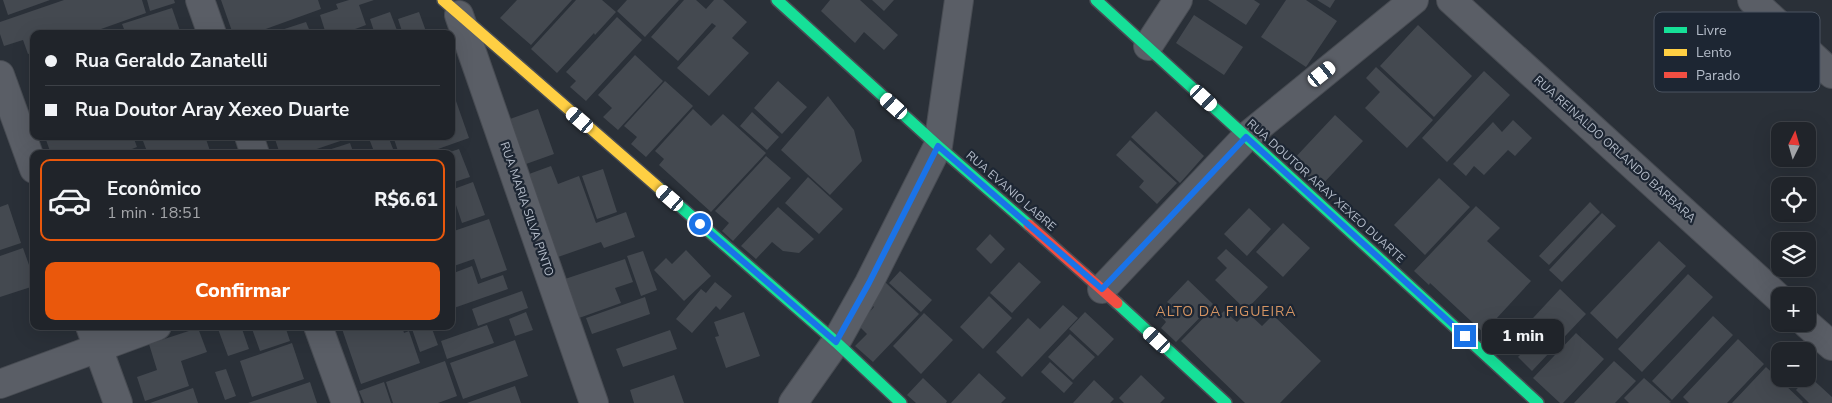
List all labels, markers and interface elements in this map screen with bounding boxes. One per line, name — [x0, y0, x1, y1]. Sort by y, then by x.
legend — [1654, 12, 1820, 92]
text: Livre — [1696, 21, 1726, 40]
text: Lento — [1696, 43, 1732, 62]
text: Rua Geraldo Zanatelli — [75, 48, 268, 74]
car — [1305, 59, 1338, 89]
text: Parado — [1696, 66, 1740, 85]
street label: RUA REINALDO ORLANDO BARBARA — [1531, 72, 1699, 226]
car — [1187, 82, 1220, 114]
car — [877, 90, 910, 122]
text: Rua Doutor Aray Xexeo Duarte — [75, 97, 349, 123]
car — [563, 104, 596, 136]
street label: RUA DOUTOR ARAY XEXEO DUARTE — [1244, 116, 1408, 266]
north arrow — [1771, 122, 1816, 168]
map controls — [1771, 122, 1816, 387]
street label: RUA MARIA SILVA PINTO — [496, 140, 558, 278]
street label: RUA EVANIO LABRE — [963, 147, 1059, 235]
text: Econômico — [107, 176, 201, 202]
button: locate — [1771, 177, 1816, 222]
icon: car — [47, 178, 92, 223]
car — [653, 182, 686, 214]
text: R$6.61 — [374, 187, 438, 213]
text: 1 min · 18:51 — [107, 202, 201, 224]
route start — [689, 213, 711, 235]
button: layers — [1771, 232, 1816, 277]
button: Confirmar — [45, 262, 440, 320]
button: + — [1771, 287, 1816, 332]
district label: ALTO DA FIGUEIRA — [1156, 302, 1296, 321]
callout: 1 min — [1482, 318, 1565, 354]
car — [1140, 324, 1173, 356]
route end — [1454, 325, 1476, 347]
text: 1 min — [1502, 325, 1544, 347]
button: − — [1771, 342, 1816, 387]

